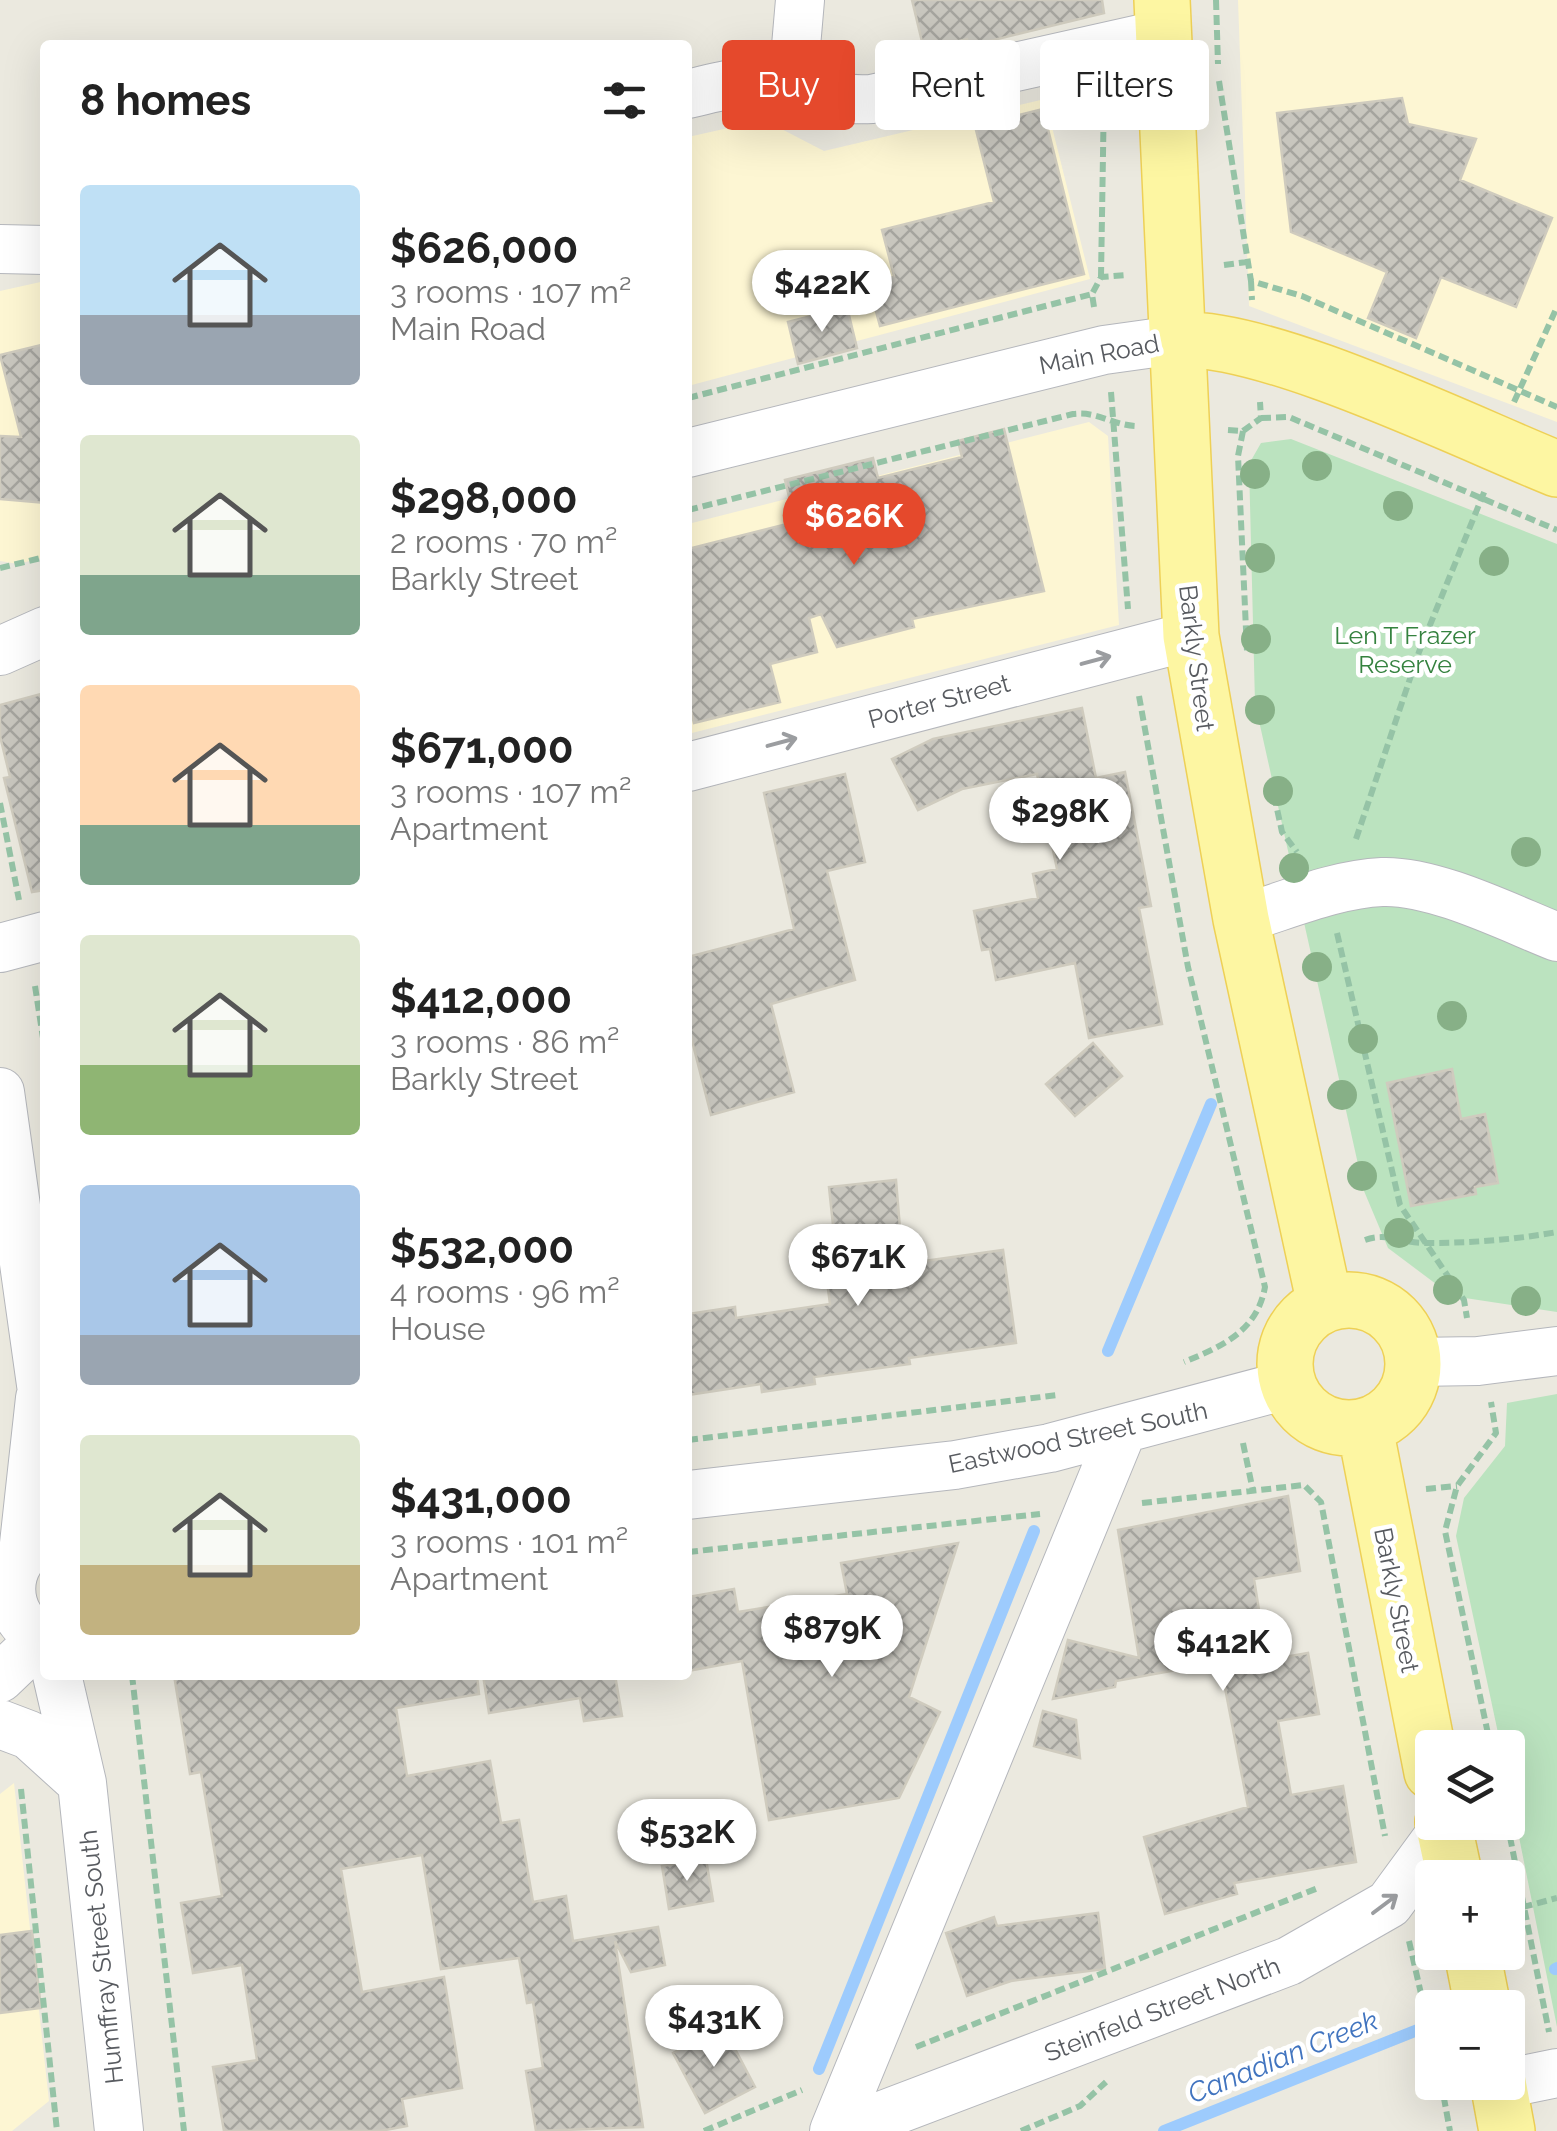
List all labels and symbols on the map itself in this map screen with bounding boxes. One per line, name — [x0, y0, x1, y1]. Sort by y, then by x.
pin: $422K — [752, 250, 892, 335]
street label: Main Road — [1036, 328, 1162, 380]
pin: $626K — [784, 483, 924, 568]
street label: Barkly Street — [1173, 583, 1221, 734]
park label: Len T Frazer Reserve — [1334, 620, 1476, 679]
one-way arrow — [1080, 649, 1111, 668]
street label: Porter Street — [865, 667, 1014, 734]
one-way arrow — [766, 732, 797, 751]
pin: $298K — [990, 778, 1130, 863]
pin: $671K — [788, 1224, 928, 1309]
street label: Eastwood Street South — [946, 1395, 1210, 1479]
street label: Barkly Street — [1368, 1525, 1426, 1676]
pin: $879K — [762, 1595, 902, 1680]
pin: $412K — [1153, 1609, 1293, 1694]
pin: $532K — [617, 1799, 757, 1884]
street label: Humffray Street South — [73, 1828, 129, 2086]
one-way arrow — [1371, 1894, 1398, 1915]
street label: Steinfeld Street North — [1040, 1950, 1284, 2068]
pin: $431K — [644, 1985, 784, 2070]
water label: Canadian Creek — [1183, 2004, 1383, 2110]

